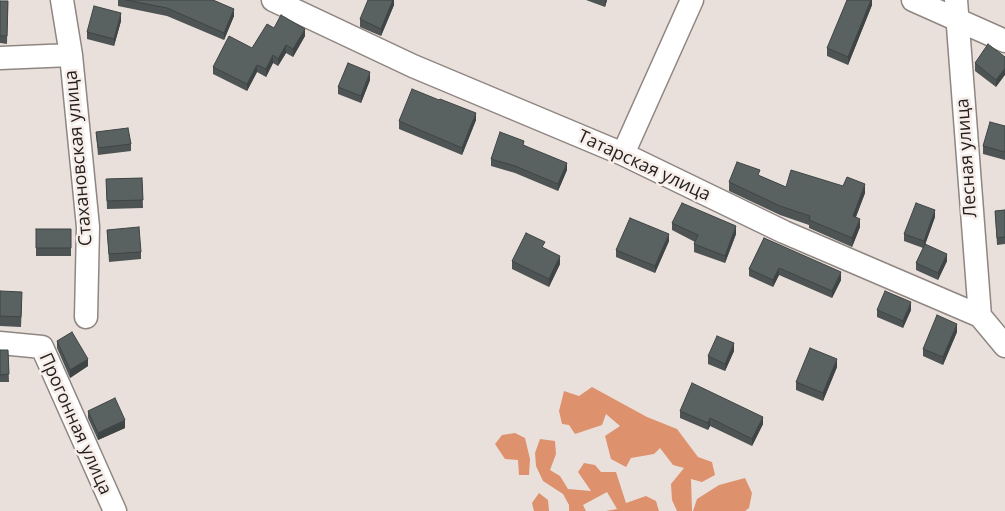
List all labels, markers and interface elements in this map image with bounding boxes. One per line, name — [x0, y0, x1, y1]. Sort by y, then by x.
street label: Стахановская улица — [61, 69, 97, 247]
street label: Лесная улица — [952, 98, 982, 218]
street label: Татарская улица — [574, 126, 714, 206]
street label: Прогонная улица — [34, 350, 116, 498]

